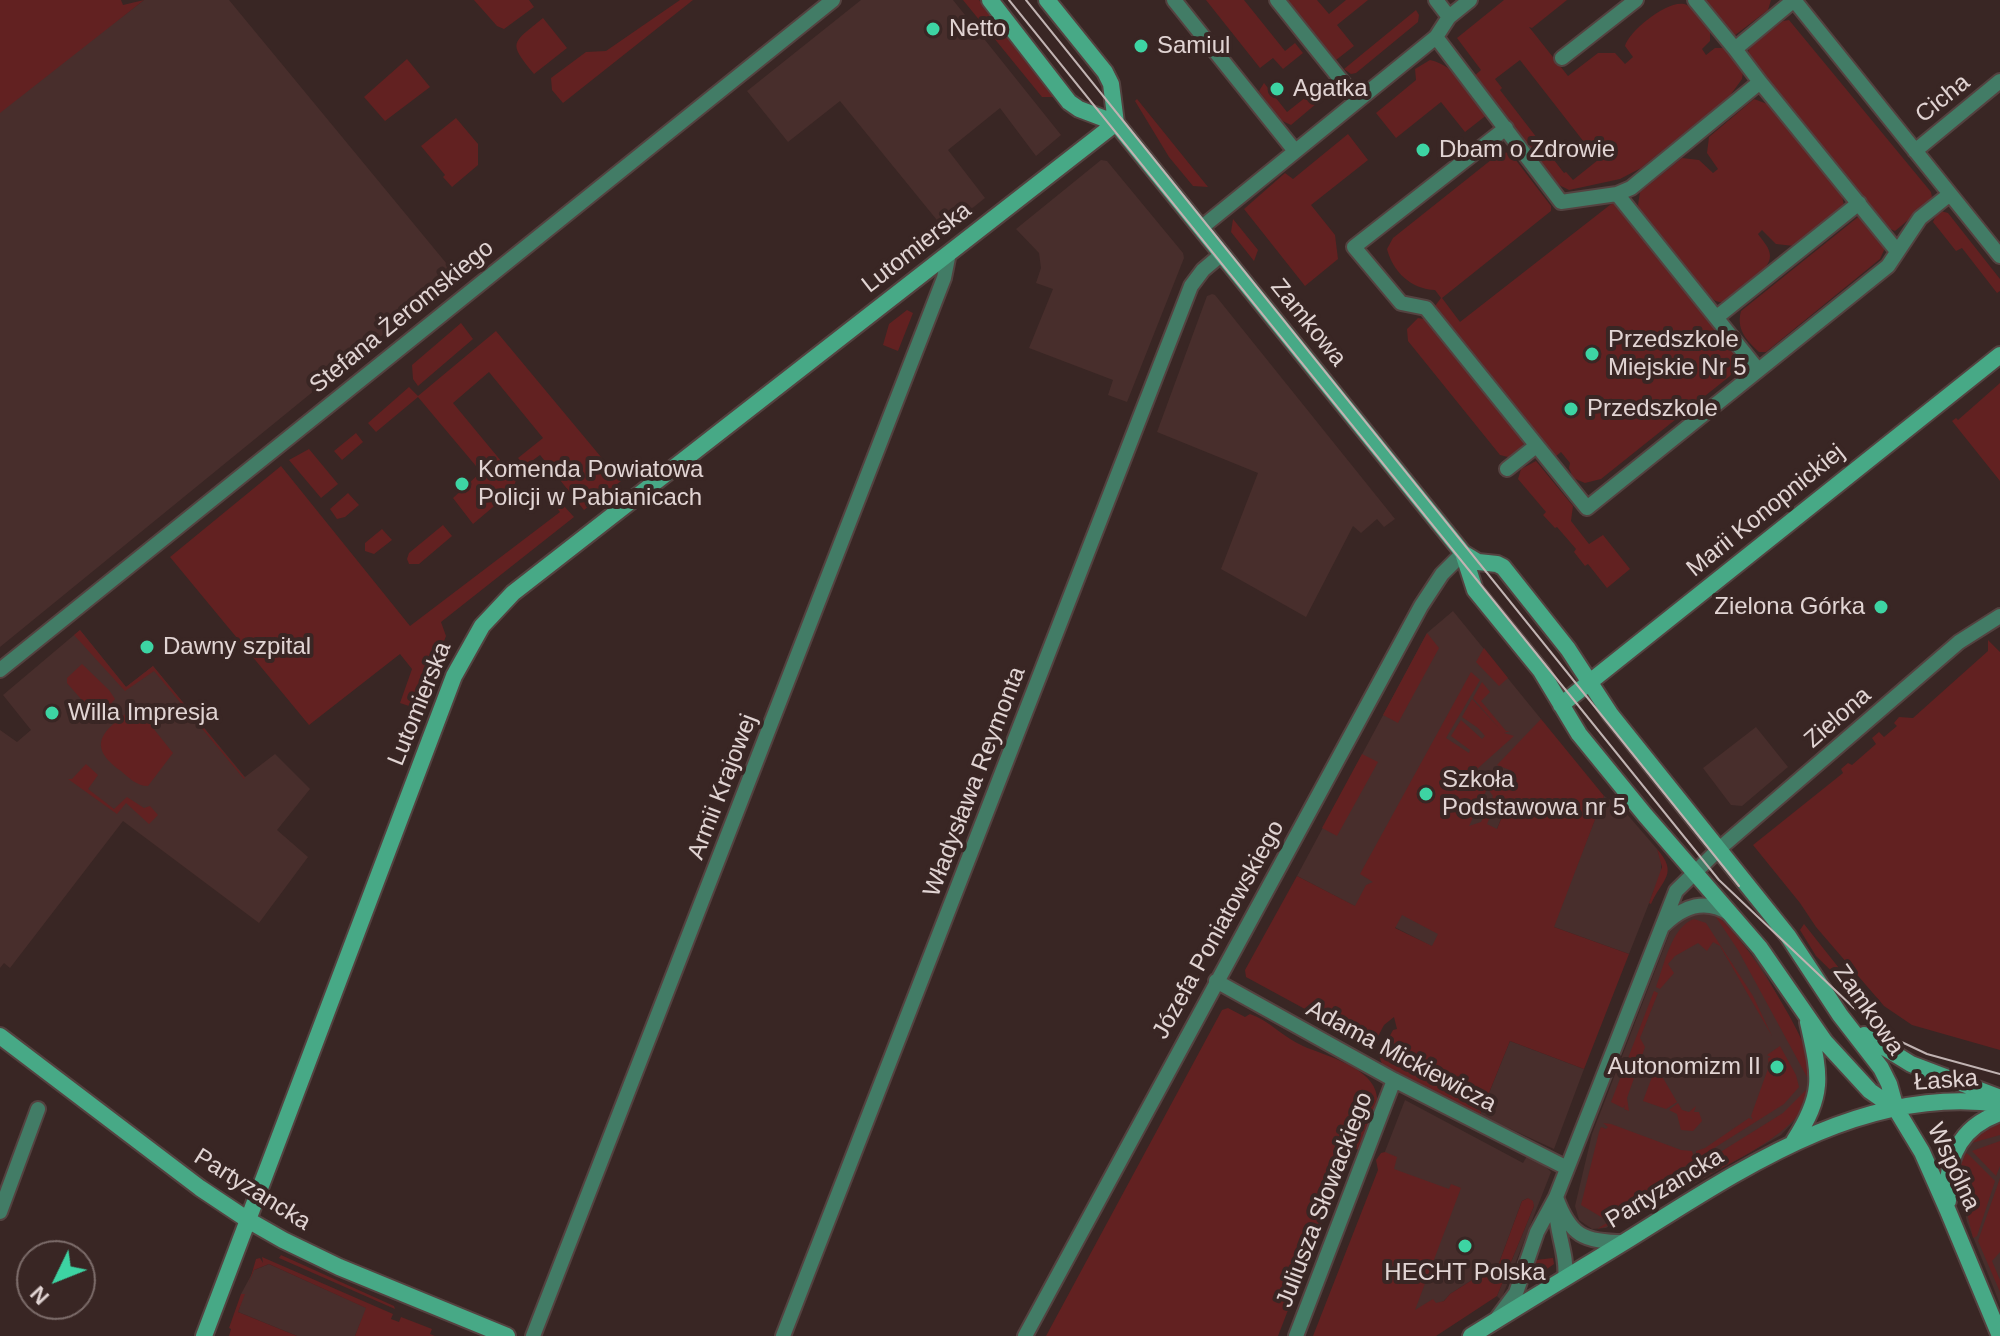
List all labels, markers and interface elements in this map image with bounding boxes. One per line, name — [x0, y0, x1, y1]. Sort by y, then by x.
place label: Netto — [949, 15, 1006, 43]
marker: Netto — [924, 20, 942, 38]
place label: Samiul — [1157, 32, 1230, 60]
marker: Samiul — [1132, 37, 1150, 55]
street label: Cicha — [1910, 69, 1976, 129]
place label: Agatka — [1293, 75, 1368, 103]
marker: Agatka — [1268, 80, 1286, 98]
place label: Dbam o Zdrowie — [1439, 136, 1615, 164]
marker: Dbam o Zdrowie — [1414, 141, 1432, 159]
street label: Lutomierska — [857, 196, 977, 300]
street label: Stefana Żeromskiego — [304, 234, 500, 400]
street label: Zamkowa — [1264, 274, 1352, 372]
place label: Przedszkole Miejskie Nr 5 — [1608, 326, 1747, 382]
marker: Przedszkole Miejskie Nr 5 — [1583, 345, 1601, 363]
place label: Przedszkole — [1587, 395, 1718, 423]
marker: Przedszkole — [1562, 400, 1580, 418]
street label: Marii Konopnickiej — [1681, 439, 1851, 583]
place label: Komenda Powiatowa Policji w Pabianicach — [478, 456, 703, 512]
marker: Komenda Powiatowa Policji w Pabianicach — [453, 475, 471, 493]
place label: Zielona Górka — [1714, 593, 1865, 621]
marker: Zielona Górka — [1872, 598, 1890, 616]
place label: Dawny szpital — [163, 633, 311, 661]
marker: Dawny szpital — [138, 638, 156, 656]
street label: Lutomierska — [382, 638, 458, 770]
street label: Władysława Reymonta — [918, 663, 1032, 901]
street label: Zielona — [1799, 681, 1877, 755]
place label: Willa Impresja — [68, 699, 219, 727]
marker: Willa Impresja — [43, 704, 61, 722]
street label: Armii Krajowej — [682, 710, 764, 864]
place label: Szkoła Podstawowa nr 5 — [1442, 766, 1626, 822]
marker: Szkoła Podstawowa nr 5 — [1417, 785, 1435, 803]
street label: Józefa Poniatowskiego — [1147, 816, 1291, 1044]
street label: Zamkowa — [1826, 959, 1910, 1061]
street label: Adama Mickiewicza — [1301, 995, 1501, 1119]
place label: Autonomizm II — [1608, 1053, 1761, 1081]
marker: Autonomizm II — [1768, 1058, 1786, 1076]
street label: Łaska — [1913, 1064, 1979, 1098]
street label: Juliusza Słowackiego — [1271, 1088, 1379, 1312]
street label: Wspólna — [1920, 1119, 1986, 1215]
street label: Partyzancka — [188, 1143, 316, 1237]
street label: Partyzancka — [1601, 1143, 1729, 1235]
marker: HECHT Polska — [1456, 1237, 1474, 1255]
north arrow — [16, 1240, 96, 1320]
place label: HECHT Polska — [1384, 1259, 1546, 1287]
text: N — [25, 1281, 54, 1310]

